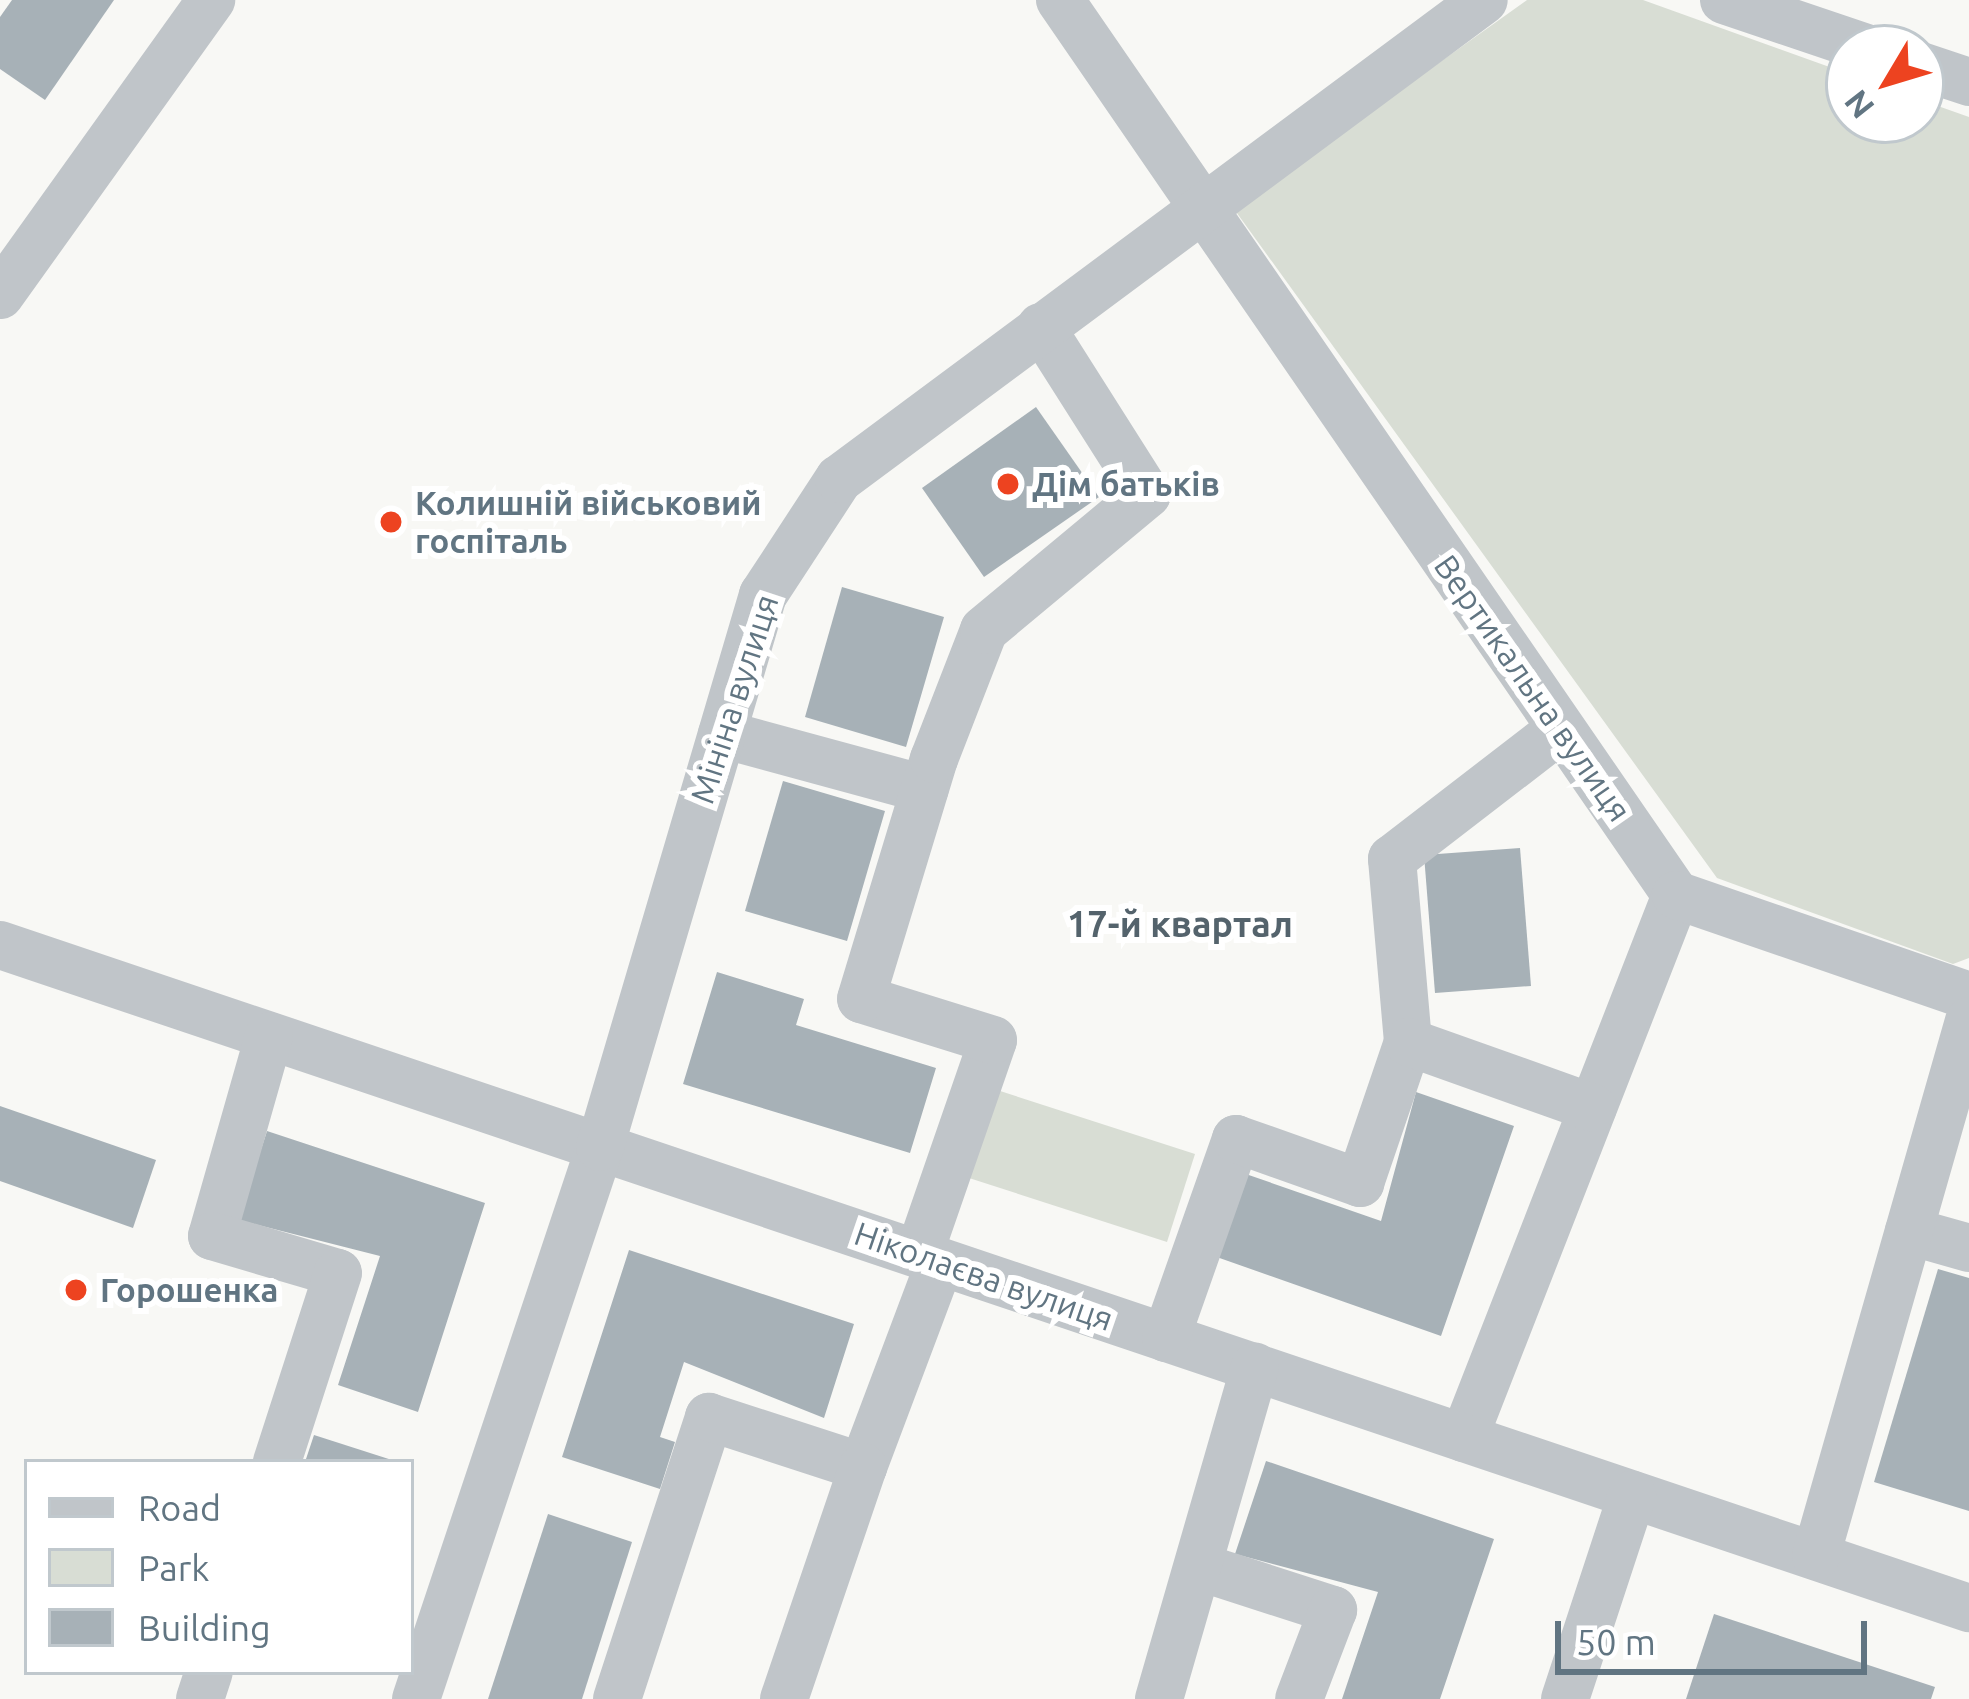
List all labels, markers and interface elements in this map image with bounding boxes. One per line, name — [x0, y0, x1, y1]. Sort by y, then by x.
north arrow — [1825, 24, 1945, 144]
text: N — [1836, 84, 1881, 126]
place label: Дім батьків — [1032, 464, 1220, 504]
marker: Дім батьків — [995, 471, 1021, 497]
place label: Колишній військовий госпіталь — [415, 483, 761, 561]
marker: Колишній військовий госпіталь — [378, 509, 404, 535]
street label: Вертикальна вулиця — [1426, 547, 1640, 829]
street label: Мініна вулиця — [682, 590, 786, 808]
district label: 17-й квартал — [1067, 902, 1293, 946]
street label: Ніколаєва вулиця — [849, 1213, 1119, 1339]
place label: Горошенка — [100, 1270, 279, 1310]
marker: Горошенка — [63, 1277, 89, 1303]
legend — [24, 1459, 414, 1675]
text: Road — [138, 1487, 221, 1528]
text: Park — [138, 1547, 210, 1588]
scale bar — [1561, 1597, 1873, 1671]
text: Building — [138, 1607, 271, 1648]
text: 50 m — [1576, 1621, 1656, 1662]

